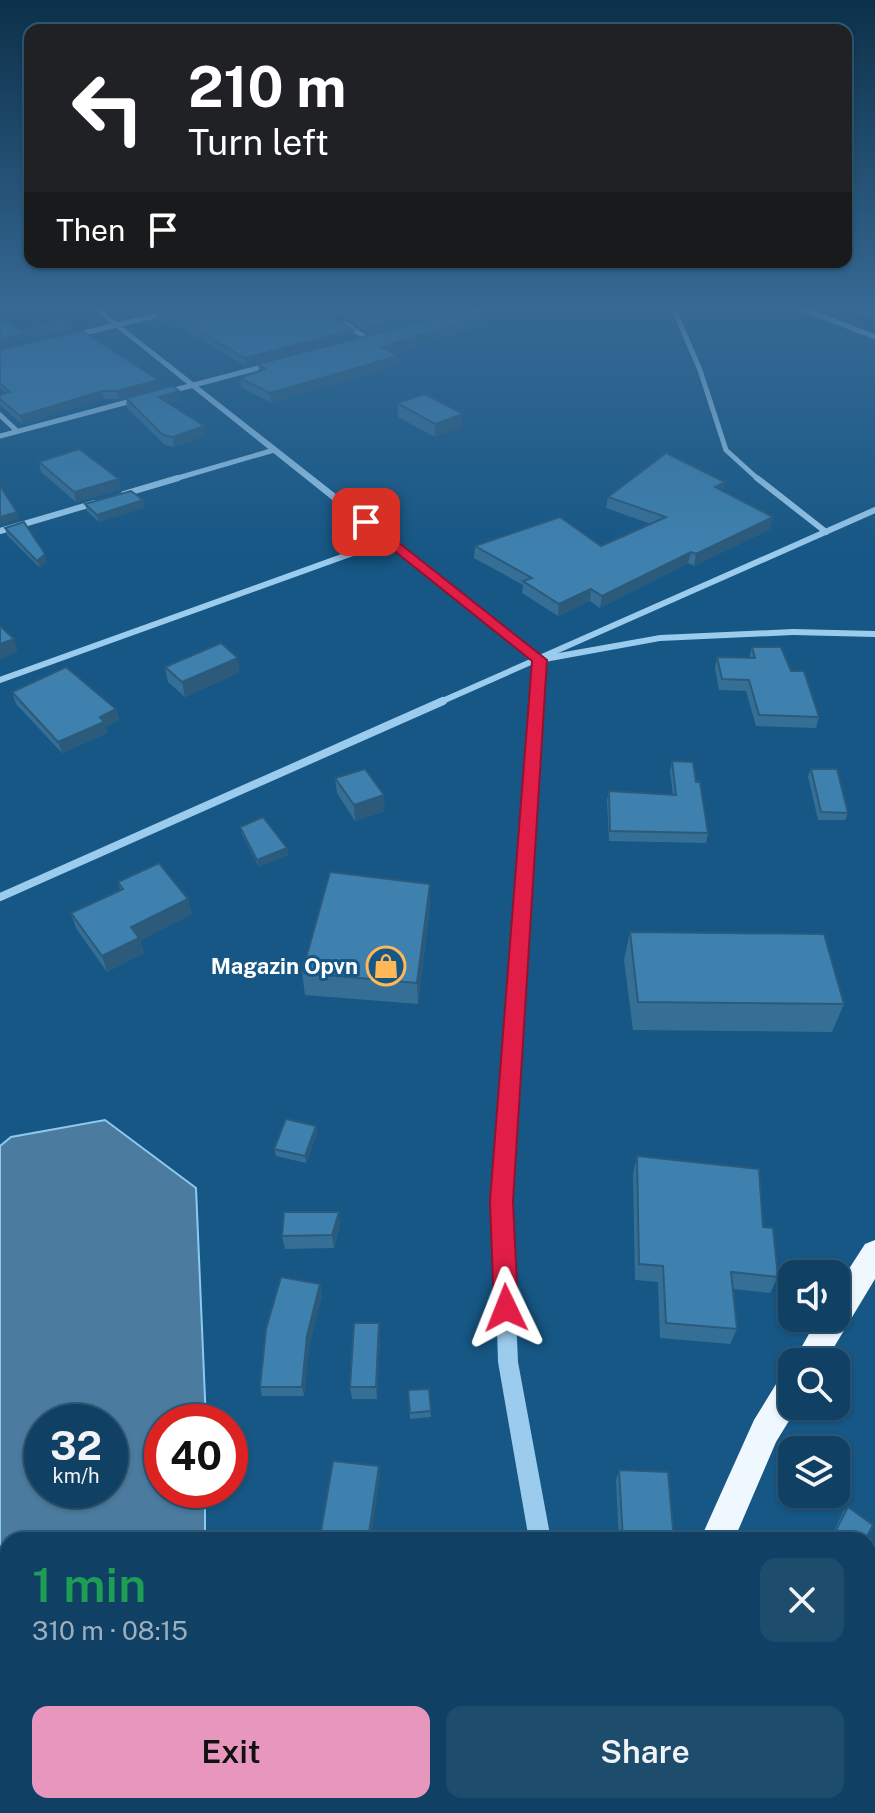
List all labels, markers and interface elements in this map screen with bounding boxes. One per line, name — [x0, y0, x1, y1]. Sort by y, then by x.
text: 210 m — [188, 54, 346, 120]
icon: left — [56, 56, 160, 160]
text: Turn left — [188, 121, 329, 163]
icon: arrive — [141, 208, 185, 252]
text: Then — [56, 212, 125, 248]
pin — [332, 488, 400, 556]
icon: arrive — [344, 500, 388, 544]
shop icon: Magazin Opvn — [365, 945, 407, 987]
place label: Magazin Opvn — [211, 953, 358, 979]
map controls — [778, 1260, 850, 1508]
button: sound — [778, 1260, 850, 1332]
position arrow — [464, 1266, 548, 1350]
button: search — [778, 1348, 850, 1420]
speed limit sign: 40 — [144, 1404, 248, 1508]
text: 32 — [50, 1422, 102, 1469]
button: layers — [778, 1436, 850, 1508]
text: km/h — [52, 1464, 100, 1488]
text: 1 min — [32, 1556, 146, 1613]
button: close — [760, 1558, 844, 1642]
text: 310 m · 08:15 — [32, 1615, 188, 1646]
button: Exit — [32, 1706, 430, 1798]
button: Share — [446, 1706, 844, 1798]

